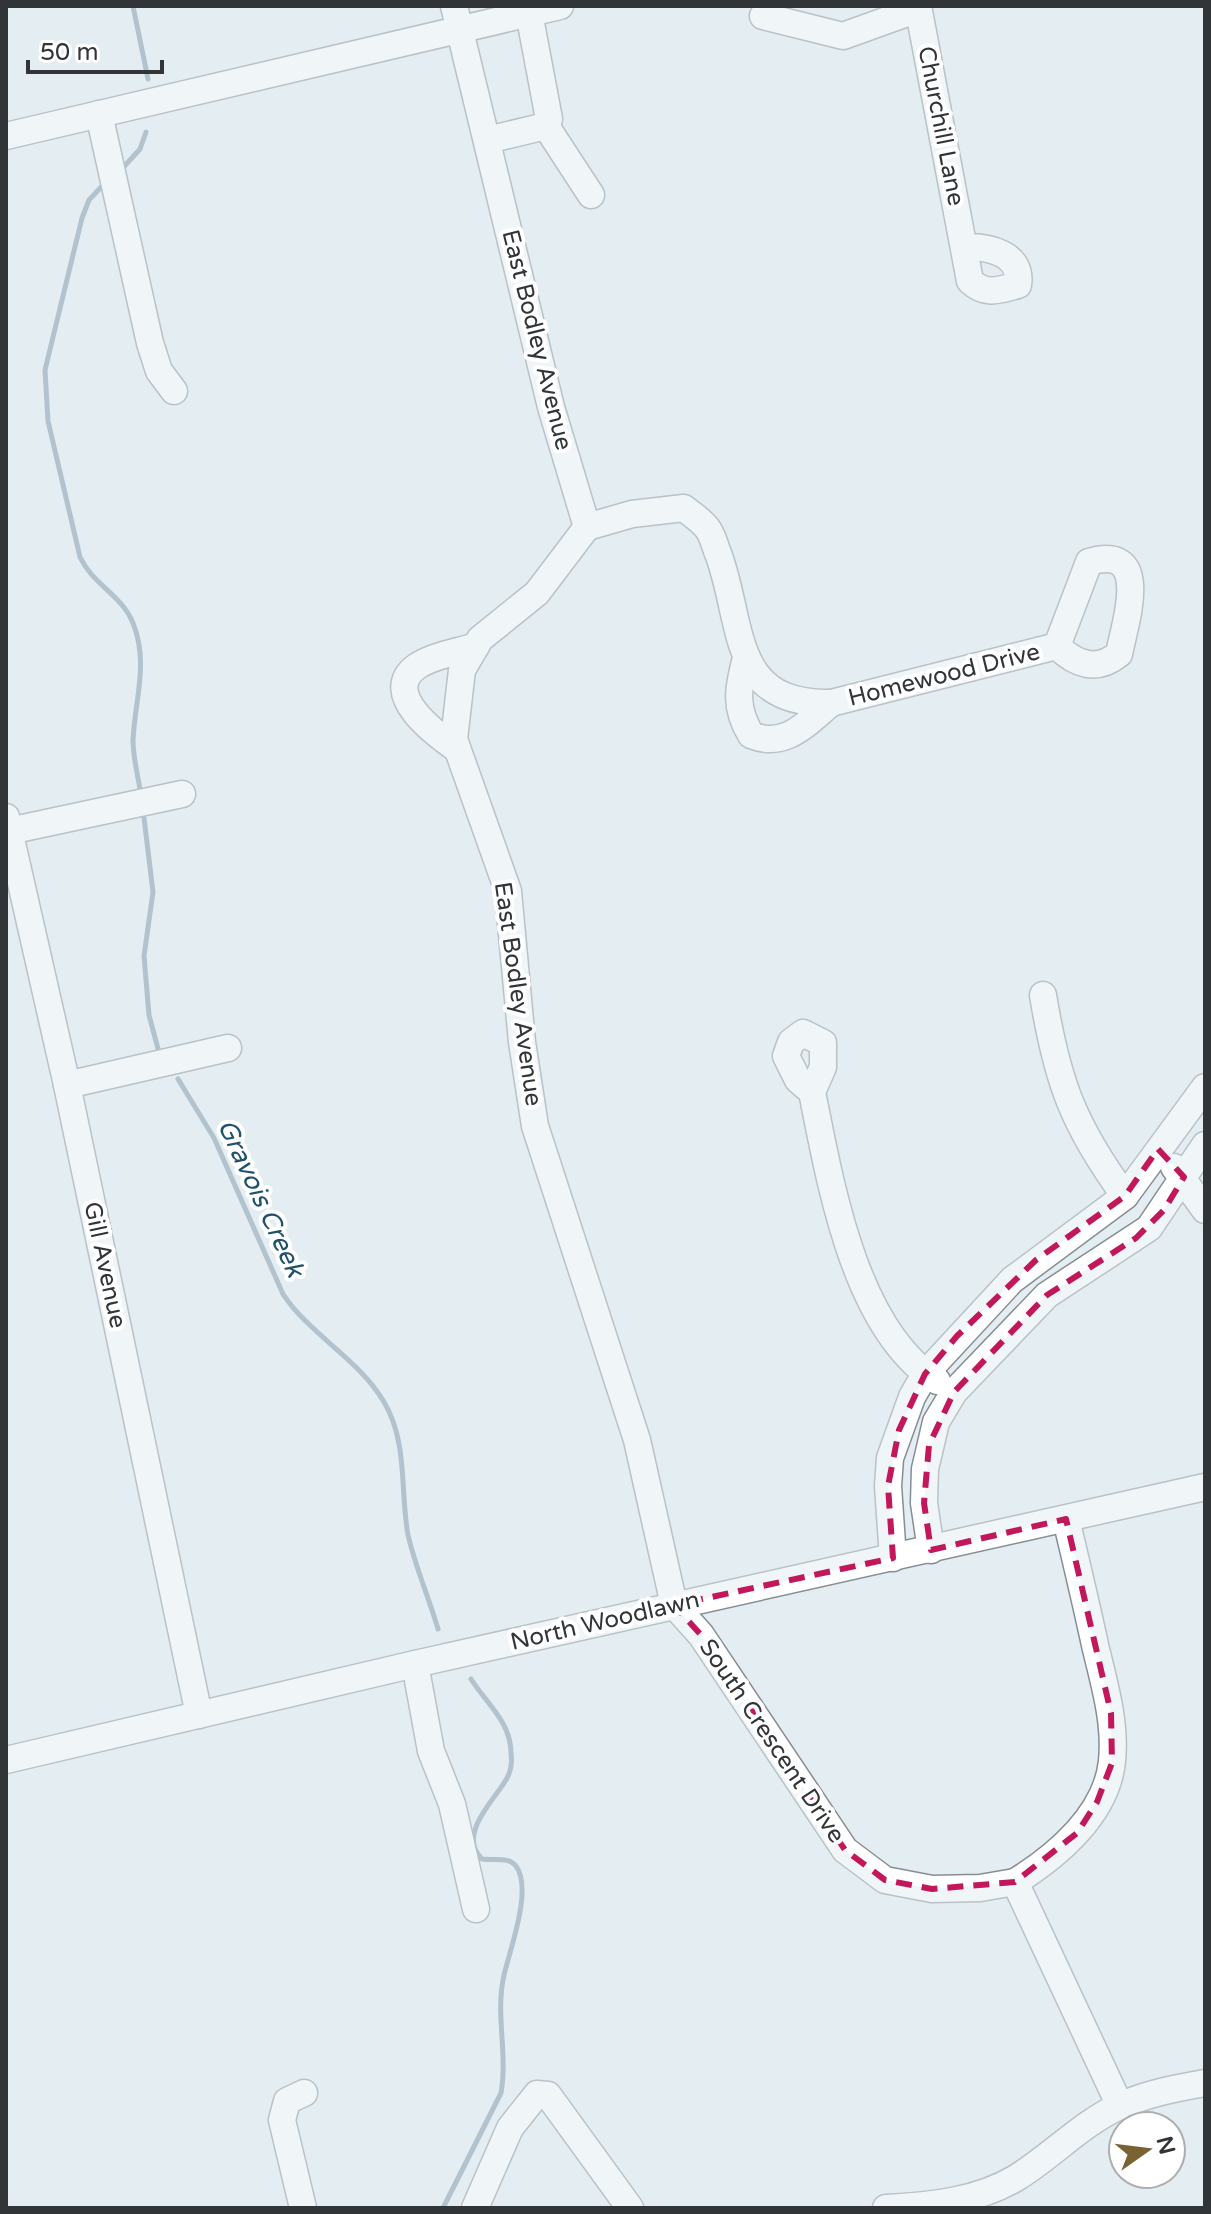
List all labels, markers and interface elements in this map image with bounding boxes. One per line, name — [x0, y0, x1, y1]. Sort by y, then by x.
scale bar — [28, 24, 162, 74]
text: 50 m — [40, 38, 98, 67]
street label: Churchill Lane — [911, 44, 971, 208]
street label: East Bodley Avenue — [496, 227, 578, 453]
street label: Homewood Drive — [845, 637, 1043, 713]
street label: East Bodley Avenue — [488, 880, 548, 1108]
water label: Gravois Creek — [211, 1114, 312, 1283]
street label: Gill Avenue — [77, 1199, 133, 1331]
street label: North Woodlawn — [508, 1585, 702, 1657]
street label: South Crescent Drive — [693, 1634, 851, 1848]
north arrow — [1107, 2110, 1187, 2190]
text: N — [1151, 2134, 1180, 2157]

